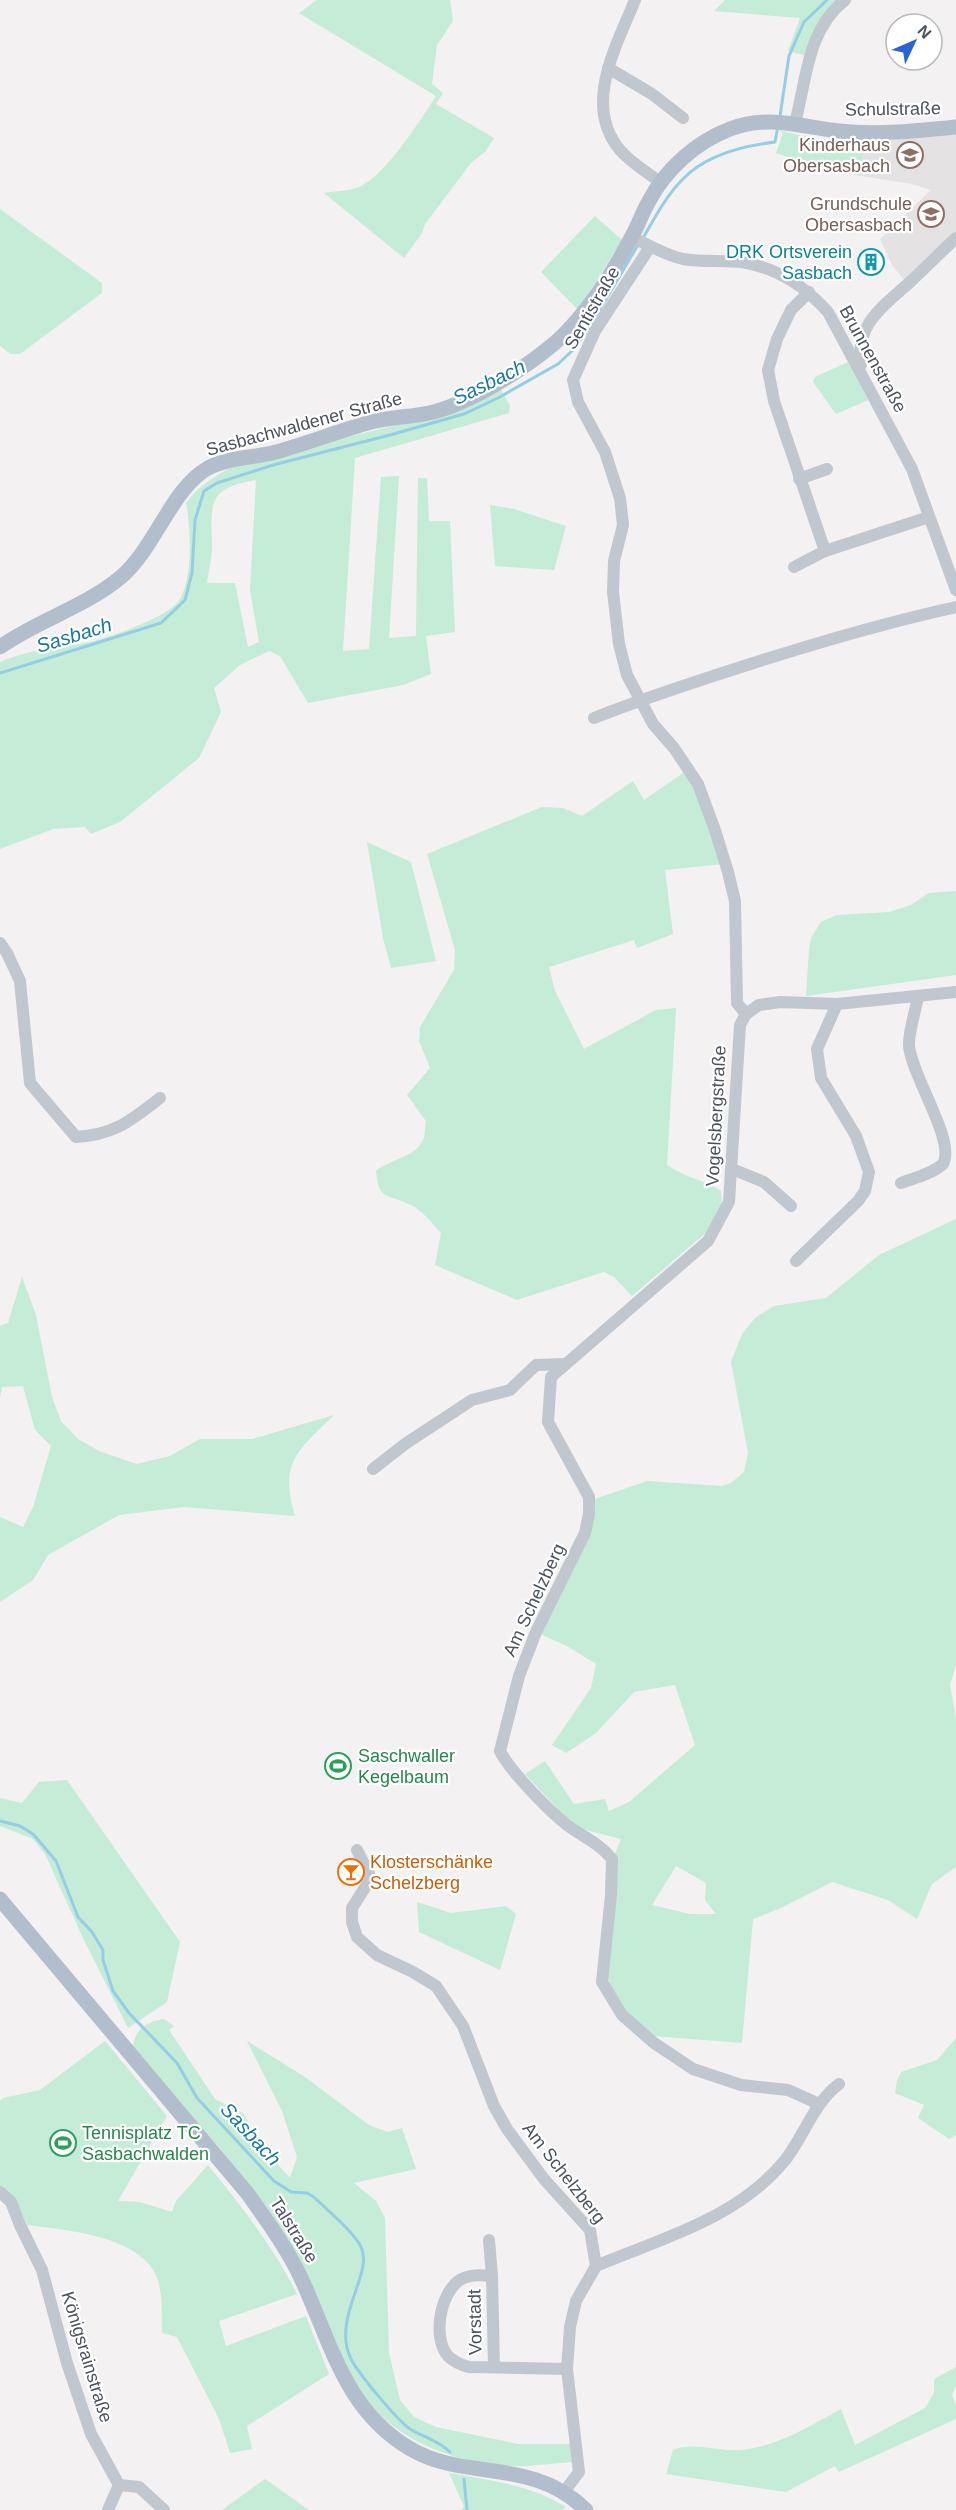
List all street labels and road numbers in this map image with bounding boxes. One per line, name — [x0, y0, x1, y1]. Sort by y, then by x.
street label: Schulstraße — [845, 98, 941, 120]
street label: Sentistraße — [560, 263, 624, 353]
street label: Brunnenstraße — [835, 302, 911, 416]
street label: Sasbachwaldener Straße — [204, 388, 404, 460]
street label: Vogelsbergstraße — [702, 1045, 730, 1187]
street label: Am Schelzberg — [499, 1540, 569, 1660]
street label: Am Schelzberg — [519, 2119, 609, 2227]
street label: Talstraße — [266, 2193, 322, 2267]
street label: Königsrainstraße — [58, 2289, 116, 2425]
street label: Vorstadt — [464, 2289, 486, 2355]

